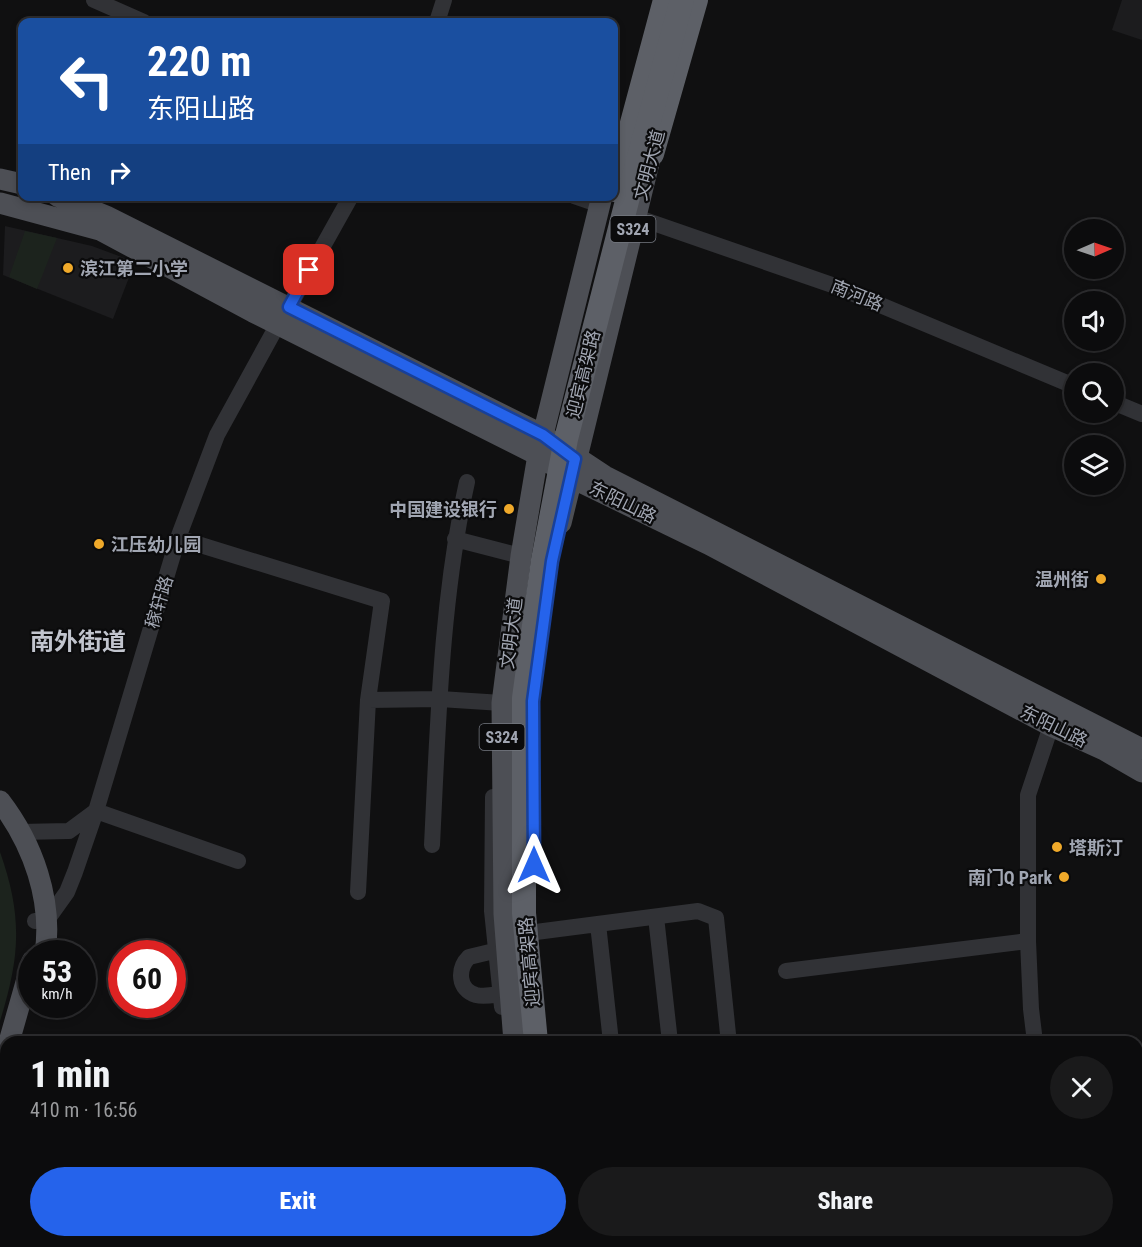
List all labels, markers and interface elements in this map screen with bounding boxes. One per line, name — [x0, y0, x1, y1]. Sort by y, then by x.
text: 220 m — [147, 37, 252, 86]
icon: left — [48, 42, 126, 120]
text: 东阳山路 — [147, 93, 255, 125]
street label: 文明大道 — [630, 128, 668, 202]
icon: right — [103, 156, 136, 189]
text: Then — [48, 160, 91, 185]
road number: S324 — [610, 216, 656, 242]
north arrow — [1064, 219, 1124, 279]
map controls — [1064, 219, 1124, 495]
pin — [283, 244, 334, 295]
icon: arrive — [292, 253, 325, 286]
place label: 滨江第二小学 — [80, 258, 188, 279]
marker: 滨江第二小学 — [61, 261, 75, 275]
street label: 南河路 — [828, 275, 886, 315]
button: sound — [1064, 291, 1124, 351]
street label: 迎宾高架路 — [562, 328, 604, 420]
button: search — [1064, 363, 1124, 423]
button: layers — [1064, 435, 1124, 495]
street label: 东阳山路 — [586, 477, 660, 527]
place label: 中国建设银行 — [389, 499, 497, 520]
marker: 中国建设银行 — [502, 502, 516, 516]
place label: 江压幼儿园 — [111, 534, 201, 555]
marker: 江压幼儿园 — [92, 537, 106, 551]
place label: 温州街 — [1035, 569, 1089, 590]
marker: 温州街 — [1094, 572, 1108, 586]
street label: 稼轩路 — [141, 573, 177, 631]
street label: 文明大道 — [496, 596, 526, 670]
district label: 南外街道 — [30, 628, 126, 656]
street label: 东阳山路 — [1017, 701, 1091, 751]
road number: S324 — [480, 724, 524, 750]
position arrow — [502, 833, 566, 897]
place label: 塔斯汀 — [1069, 837, 1123, 858]
marker: 塔斯汀 — [1050, 840, 1064, 854]
place label: 南门Q Park — [968, 867, 1052, 888]
marker: 南门Q Park — [1057, 870, 1071, 884]
street label: 迎宾高架路 — [515, 916, 543, 1008]
speed limit sign: 60 — [108, 940, 186, 1018]
text: 53 — [42, 954, 72, 989]
text: km/h — [42, 985, 72, 1003]
text: 1 min — [30, 1054, 110, 1096]
button: close — [1050, 1056, 1113, 1119]
text: 410 m · 16:56 — [30, 1098, 137, 1122]
button: Exit — [30, 1167, 566, 1236]
button: Share — [578, 1167, 1113, 1236]

